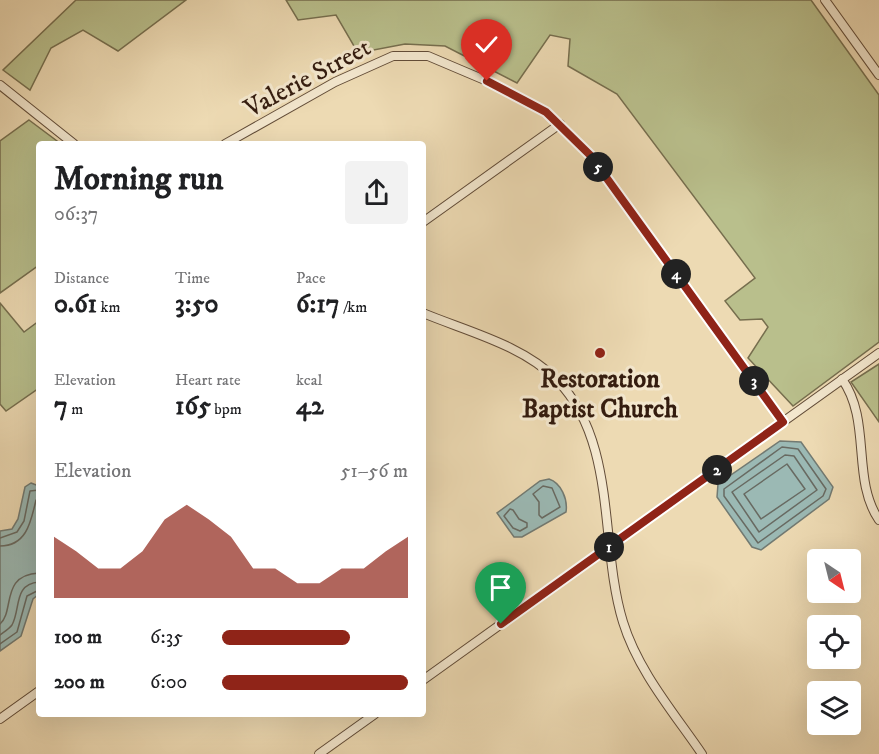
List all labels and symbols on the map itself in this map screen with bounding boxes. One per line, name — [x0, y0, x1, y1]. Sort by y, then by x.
pin — [461, 19, 512, 81]
street label: Valerie Street — [238, 31, 377, 126]
pin: 5 — [583, 152, 613, 182]
pin: 4 — [661, 259, 691, 289]
marker: Restoration Baptist Church — [593, 346, 607, 360]
place label: Restoration Baptist Church — [522, 363, 678, 426]
pin: 3 — [739, 366, 769, 396]
pin: 2 — [702, 455, 732, 485]
pin: 1 — [594, 532, 624, 562]
north arrow — [807, 549, 861, 603]
pin — [475, 562, 526, 624]

